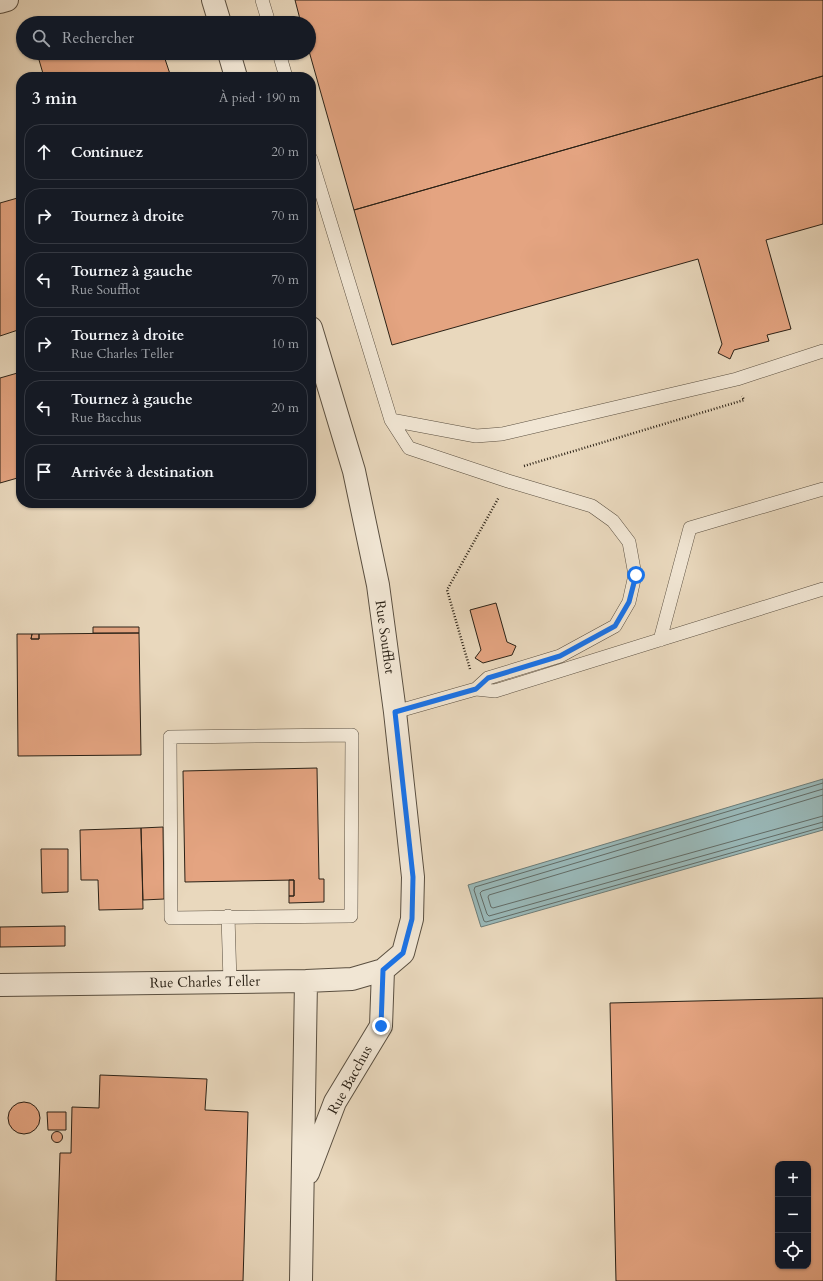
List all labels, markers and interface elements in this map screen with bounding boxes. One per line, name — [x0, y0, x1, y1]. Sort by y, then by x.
search box — [16, 16, 316, 60]
icon: search — [30, 27, 52, 49]
text: Rechercher — [62, 28, 134, 48]
text: 3 min — [32, 87, 77, 110]
text: À pied · 190 m — [219, 89, 300, 107]
icon: ahead — [33, 141, 55, 163]
text: Continuez — [71, 142, 143, 162]
text: 20 m — [271, 143, 299, 161]
icon: right — [33, 205, 55, 227]
text: Tournez à droite — [71, 206, 184, 226]
text: 70 m — [271, 207, 299, 225]
text: Tournez à gauche — [71, 261, 193, 281]
icon: left — [33, 269, 55, 291]
text: 70 m — [271, 271, 299, 289]
text: Rue Soufflot — [71, 281, 140, 299]
text: Tournez à droite — [71, 325, 184, 345]
icon: right — [33, 333, 55, 355]
text: 10 m — [271, 335, 299, 353]
text: Rue Charles Teller — [71, 345, 174, 363]
text: Tournez à gauche — [71, 389, 193, 409]
icon: left — [33, 397, 55, 419]
text: 20 m — [271, 399, 299, 417]
text: Rue Bacchus — [71, 409, 141, 427]
icon: arrive — [33, 461, 55, 483]
text: Arrivée à destination — [71, 462, 214, 482]
route start — [627, 566, 645, 584]
street label: Rue Soufflot — [370, 599, 400, 676]
street label: Rue Charles Teller — [150, 972, 261, 992]
route end — [372, 1017, 390, 1035]
street label: Rue Bacchus — [323, 1042, 377, 1118]
map controls — [775, 1161, 811, 1269]
button: + — [775, 1161, 811, 1197]
button: − — [775, 1197, 811, 1233]
button: locate — [775, 1233, 811, 1269]

